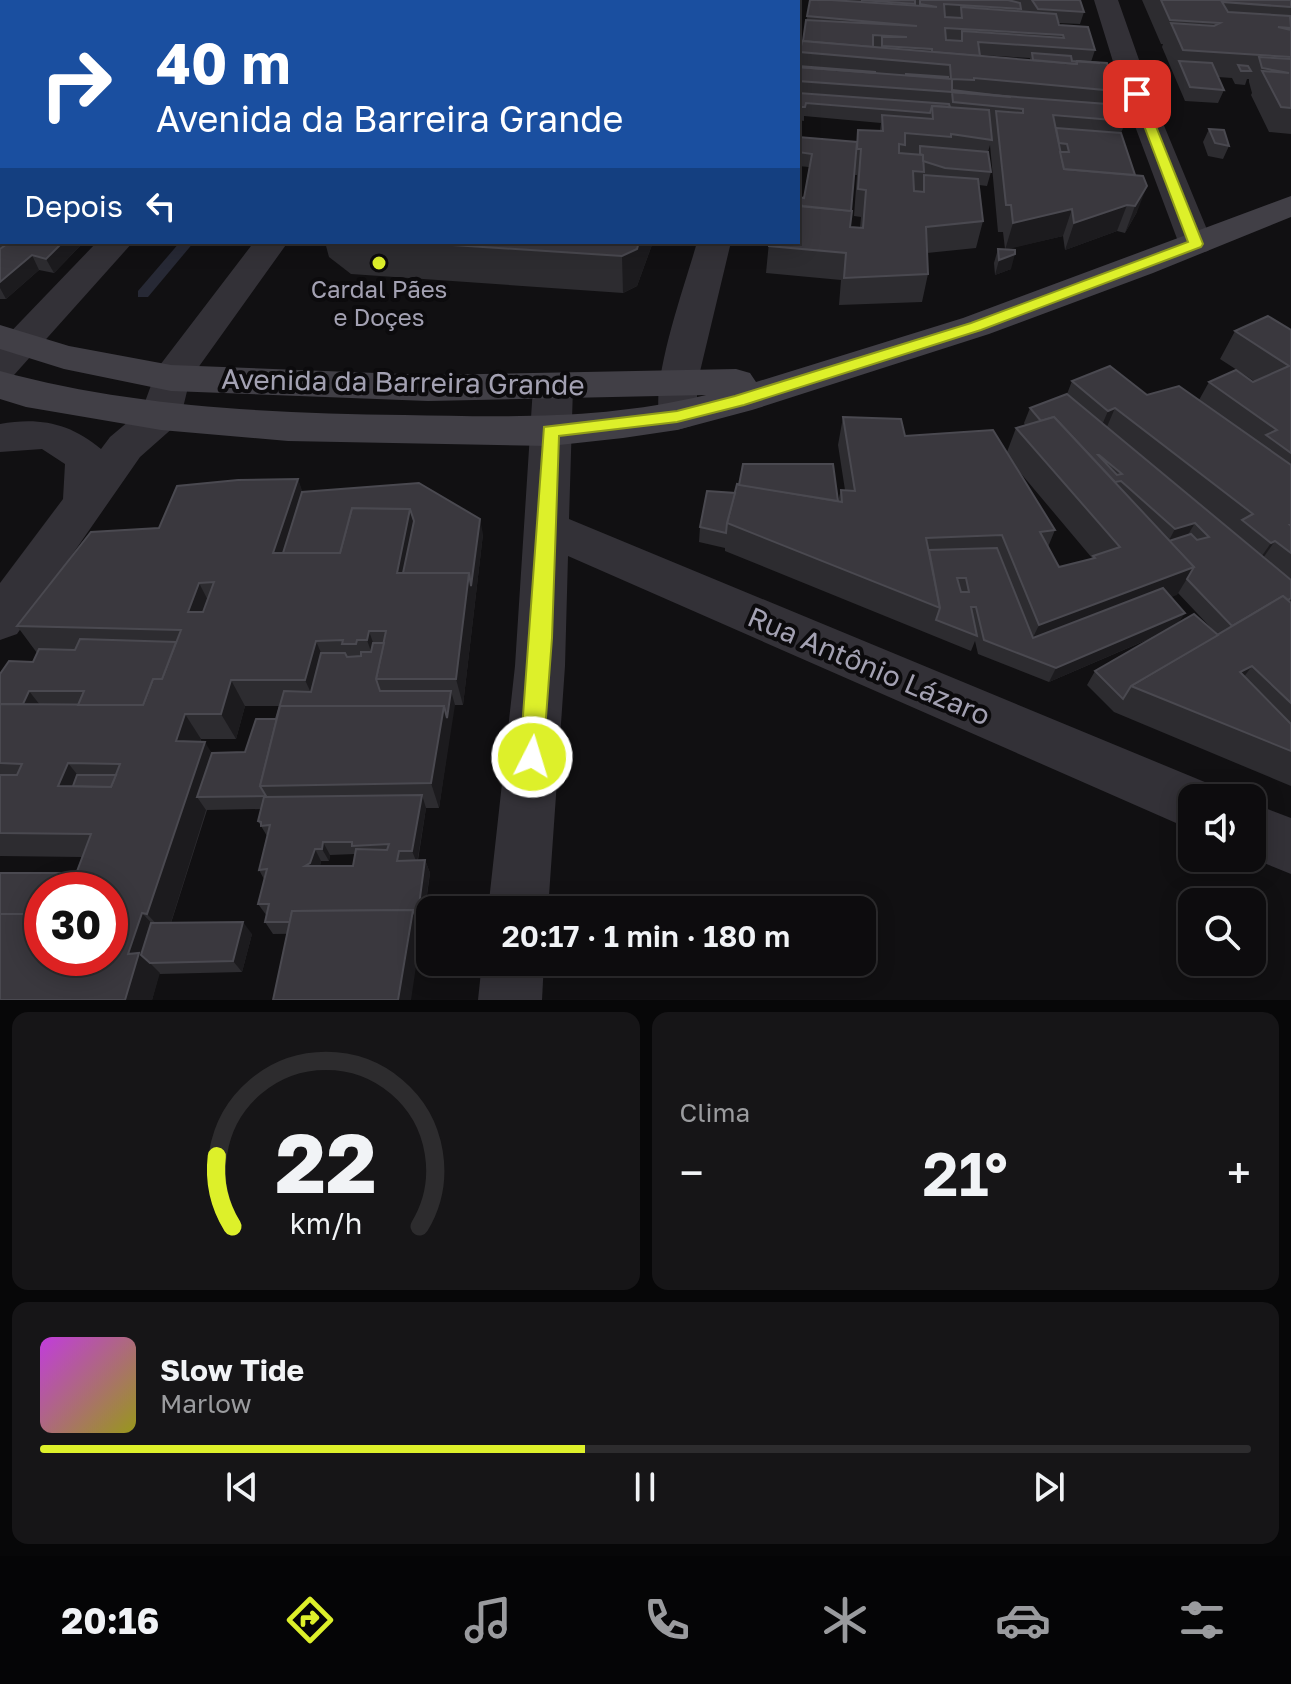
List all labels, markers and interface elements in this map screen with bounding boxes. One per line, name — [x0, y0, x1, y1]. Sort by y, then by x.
text: 40 m — [156, 29, 290, 96]
icon: right — [24, 32, 128, 136]
pin — [1103, 60, 1171, 128]
icon: arrive — [1115, 72, 1159, 116]
text: Avenida da Barreira Grande — [156, 97, 623, 140]
icon: left — [139, 184, 183, 228]
text: Depois — [24, 188, 123, 224]
marker: Cardal Pães e Doçes — [370, 254, 388, 272]
place label: Cardal Pães e Doçes — [311, 274, 447, 331]
street label: Avenida da Barreira Grande — [221, 362, 585, 401]
street label: Rua Antônio Lázaro — [743, 600, 995, 732]
position arrow — [490, 715, 574, 799]
map controls — [1178, 784, 1266, 976]
button: sound — [1178, 784, 1266, 872]
speed limit sign: 30 — [24, 872, 128, 976]
button: search — [1178, 888, 1266, 976]
text: 20:17 · 1 min · 180 m — [502, 918, 790, 954]
text: Clima — [680, 1097, 750, 1128]
text: 22 — [275, 1111, 377, 1211]
text: 21° — [923, 1137, 1008, 1209]
text: − — [680, 1146, 704, 1199]
text: + — [1227, 1146, 1251, 1199]
text: km/h — [289, 1206, 362, 1240]
text: Slow Tide — [160, 1352, 304, 1388]
text: Marlow — [160, 1388, 252, 1419]
icon: previous — [220, 1465, 264, 1509]
icon: pause — [623, 1465, 667, 1509]
icon: next — [1027, 1465, 1071, 1509]
icon: directions — [282, 1592, 338, 1648]
icon: music — [460, 1592, 516, 1648]
icon: phone — [639, 1592, 695, 1648]
icon: climate — [817, 1592, 873, 1648]
icon: car — [995, 1592, 1051, 1648]
icon: filters — [1174, 1592, 1230, 1648]
text: 20:16 — [61, 1599, 159, 1642]

